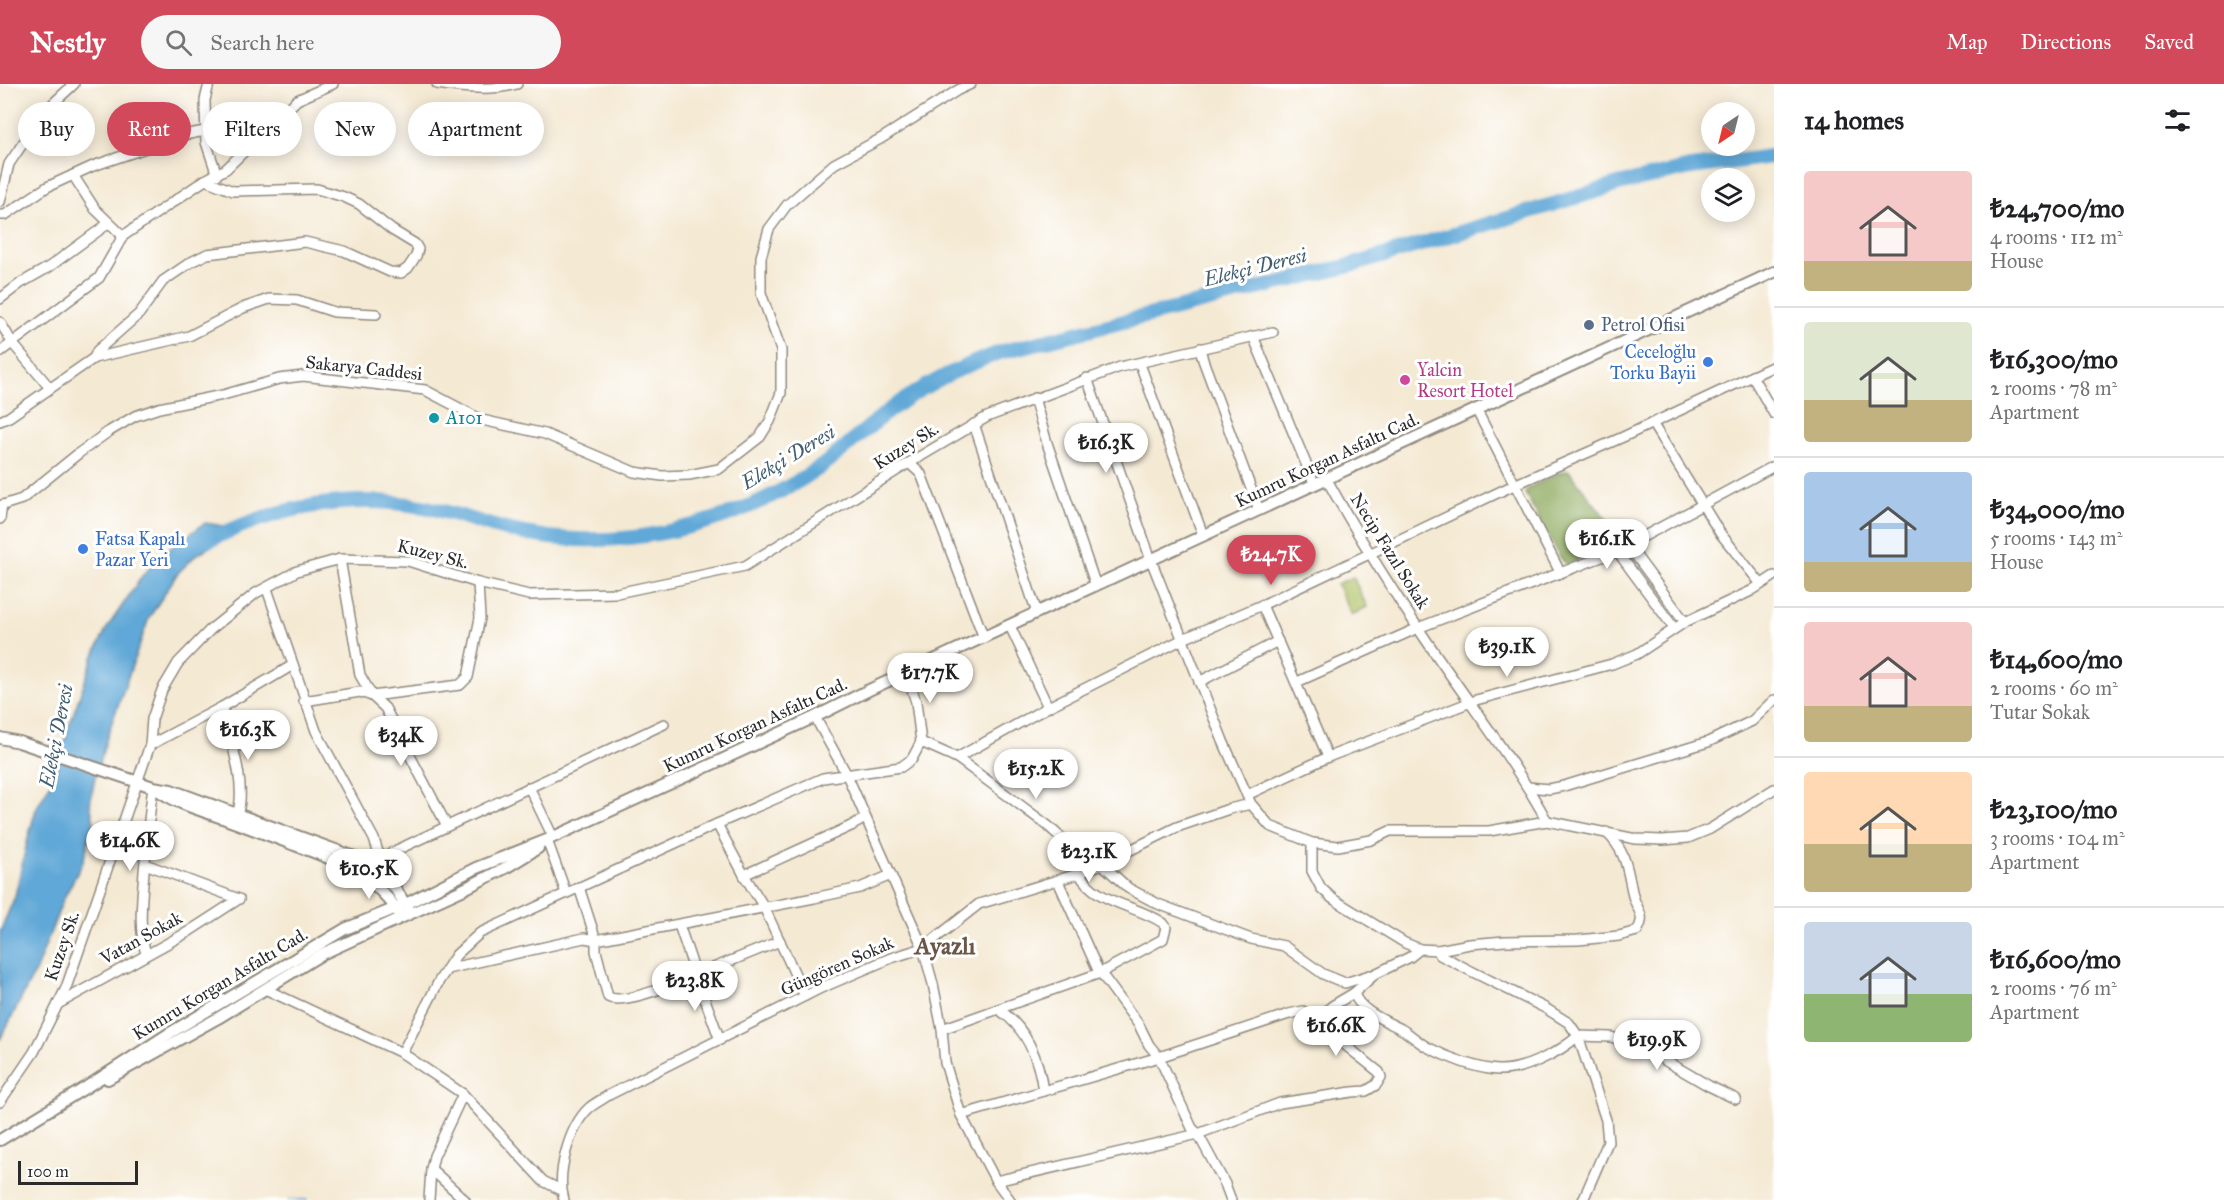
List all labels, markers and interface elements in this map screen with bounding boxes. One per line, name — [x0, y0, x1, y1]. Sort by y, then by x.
search box — [141, 15, 561, 69]
text: Nestly — [30, 25, 105, 60]
icon: search — [162, 26, 195, 59]
text: Search here — [210, 29, 314, 56]
text: Map — [1947, 29, 1988, 55]
text: Directions — [2021, 29, 2111, 55]
text: Saved — [2144, 29, 2194, 55]
chip: Buy — [18, 102, 95, 156]
chip: Rent — [107, 102, 191, 156]
chip: Filters — [203, 102, 302, 156]
chip: New — [314, 102, 396, 156]
chip: Apartment — [408, 102, 544, 156]
north arrow — [1701, 102, 1755, 156]
map controls — [1701, 102, 1755, 222]
text: 14 homes — [1804, 104, 1904, 136]
icon: filters — [2161, 104, 2194, 137]
button: layers — [1701, 168, 1755, 222]
text: ₺24,700/mo — [1990, 192, 2124, 224]
icon: home — [1852, 195, 1924, 267]
text: 4 rooms · 112 m² — [1990, 225, 2123, 249]
water label: Elekçi Deresi — [1200, 243, 1309, 292]
text: House — [1990, 249, 2044, 273]
place label: Petrol Ofisi — [1601, 314, 1685, 336]
marker: Petrol Ofisi — [1582, 318, 1596, 332]
place label: Ceceloğlu Torku Bayii — [1610, 341, 1696, 384]
text: ₺16,300/mo — [1990, 343, 2118, 375]
icon: home — [1852, 346, 1924, 418]
street label: Sakarya Caddesi — [304, 351, 424, 385]
marker: Ceceloğlu Torku Bayii — [1701, 355, 1715, 369]
place label: Yalcin Resort Hotel — [1417, 359, 1513, 402]
marker: Yalcin Resort Hotel — [1398, 373, 1412, 387]
text: 2 rooms · 78 m² — [1990, 376, 2117, 400]
text: Apartment — [1990, 400, 2079, 424]
place label: A101 — [445, 407, 483, 429]
street label: Kumru Korgan Asfaltı Cad. — [1231, 408, 1423, 513]
marker: A101 — [427, 411, 441, 425]
street label: Kuzey Sk. — [869, 417, 943, 475]
water label: Elekçi Deresi — [736, 419, 840, 495]
pin: ₺16.3K — [1057, 423, 1155, 474]
text: ₺16.3K — [1078, 430, 1134, 454]
street label: Necip Fazıl Sokak — [1346, 489, 1435, 614]
text: ₺34,000/mo — [1990, 493, 2125, 525]
icon: home — [1852, 496, 1924, 568]
pin: ₺16.1K — [1558, 519, 1656, 570]
text: ₺16.1K — [1579, 526, 1635, 550]
text: 5 rooms · 143 m² — [1990, 526, 2122, 550]
place label: Fatsa Kapalı Pazar Yeri — [95, 528, 185, 571]
street label: Kuzey Sk. — [395, 535, 471, 573]
pin: ₺24.7K — [1222, 535, 1320, 586]
marker: Fatsa Kapalı Pazar Yeri — [76, 542, 90, 556]
text: ₺24.7K — [1241, 542, 1301, 566]
text: House — [1990, 550, 2044, 574]
pin: ₺39.1K — [1458, 627, 1556, 678]
text: ₺39.1K — [1479, 634, 1535, 658]
text: ₺14,600/mo — [1990, 643, 2123, 675]
icon: home — [1852, 646, 1924, 718]
pin: ₺17.7K — [881, 653, 979, 704]
text: ₺17.7K — [901, 660, 959, 684]
street label: Kumru Korgan Asfaltı Cad. — [659, 673, 851, 778]
text: 2 rooms · 60 m² — [1990, 676, 2118, 700]
water label: Elekçi Deresi — [34, 682, 78, 791]
text: Tutar Sokak — [1990, 700, 2090, 724]
pin: ₺16.3K — [199, 710, 297, 761]
pin: ₺34K — [365, 716, 437, 767]
text: ₺16.3K — [220, 717, 276, 741]
text: ₺34K — [379, 723, 423, 747]
pin: ₺15.2K — [987, 749, 1085, 800]
text: ₺15.2K — [1008, 756, 1064, 780]
text: ₺23,100/mo — [1990, 793, 2117, 825]
icon: home — [1852, 796, 1924, 868]
pin: ₺14.6K — [81, 821, 179, 872]
text: 3 rooms · 104 m² — [1990, 826, 2125, 850]
text: ₺14.6K — [100, 828, 160, 852]
pin: ₺23.1K — [1040, 832, 1138, 883]
text: ₺23.1K — [1061, 839, 1117, 863]
pin: ₺10.5K — [320, 849, 418, 900]
text: Apartment — [1990, 850, 2079, 874]
text: ₺10.5K — [340, 856, 398, 880]
street label: Vatan Sokak — [95, 906, 186, 970]
street label: Kuzey Sk. — [40, 908, 84, 984]
street label: Kumru Korgan Asfaltı Cad. — [128, 923, 312, 1046]
street label: Güngören Sokak — [777, 931, 898, 1002]
district label: Ayazlı — [913, 931, 976, 961]
text: ₺16,600/mo — [1990, 943, 2121, 975]
icon: home — [1852, 946, 1924, 1018]
pin: ₺23.8K — [646, 961, 744, 1012]
text: ₺23.8K — [666, 968, 724, 992]
text: 2 rooms · 76 m² — [1990, 976, 2117, 1000]
text: Apartment — [1990, 1000, 2079, 1024]
pin: ₺16.6K — [1287, 1006, 1385, 1057]
text: ₺16.6K — [1307, 1013, 1365, 1037]
pin: ₺19.9K — [1608, 1020, 1706, 1071]
text: ₺19.9K — [1627, 1027, 1687, 1051]
scale bar — [18, 1158, 138, 1186]
text: 100 m — [27, 1162, 69, 1181]

